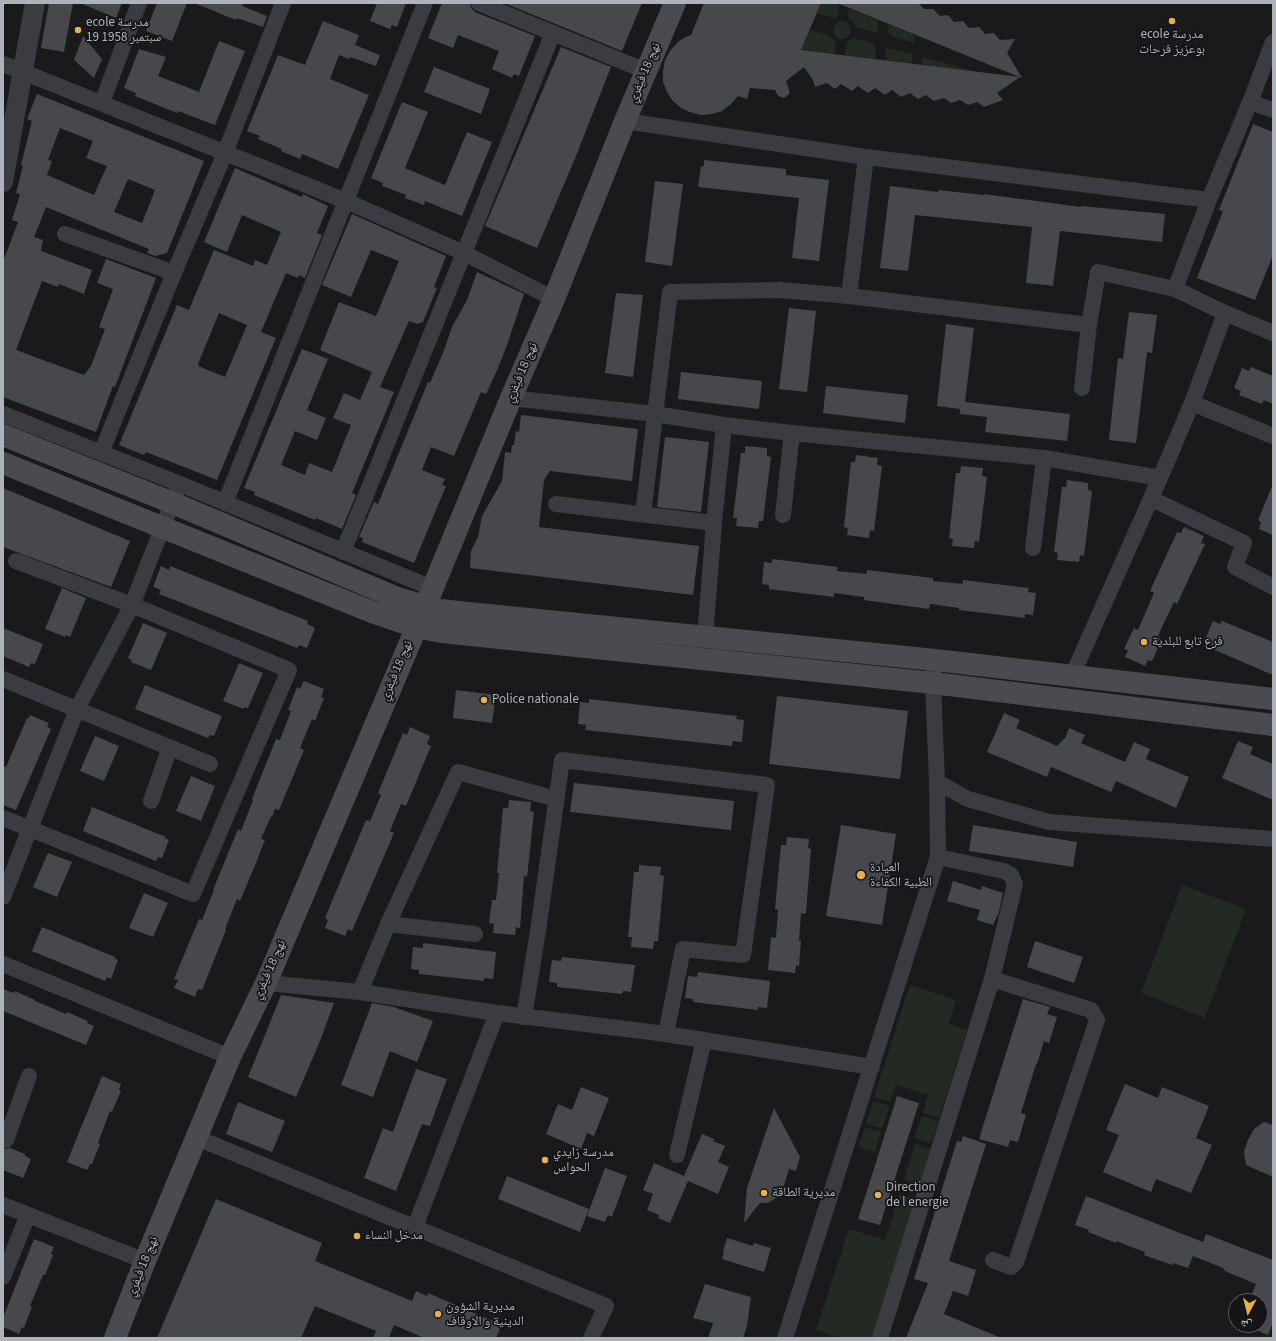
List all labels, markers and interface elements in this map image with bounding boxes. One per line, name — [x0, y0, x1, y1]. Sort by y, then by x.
place label: ecole مدرسة 19 سبتمبر 1958 — [86, 15, 161, 46]
marker: ecole مدرسة بوعزيز فرحات — [1167, 16, 1177, 26]
marker: ecole مدرسة 19 سبتمبر 1958 — [73, 25, 83, 35]
place label: ecole مدرسة بوعزيز فرحات — [1139, 27, 1205, 58]
street label: نهج 18 فيفري — [625, 41, 665, 105]
street label: نهج 18 فيفري — [502, 341, 542, 405]
place label: فرع تابع للبلدية — [1152, 634, 1223, 650]
marker: فرع تابع للبلدية — [1139, 637, 1149, 647]
street label: نهج 18 فيفري — [377, 639, 417, 703]
place label: Police nationale — [492, 692, 579, 708]
marker: Police nationale — [479, 695, 489, 705]
place label: العيادة الطبية الكفاءة — [870, 860, 932, 891]
marker: العيادة الطبية الكفاءة — [855, 869, 867, 881]
street label: نهج 18 فيفري — [250, 938, 290, 1002]
place label: مدرسة زايدي الحواس — [553, 1145, 614, 1176]
marker: مدرسة زايدي الحواس — [540, 1155, 550, 1165]
place label: Direction de l energie — [886, 1180, 949, 1211]
place label: مديرية الطاقة — [772, 1185, 835, 1201]
marker: مديرية الطاقة — [759, 1188, 769, 1198]
marker: Direction de l energie — [873, 1190, 883, 1200]
place label: مدخل النساء — [365, 1228, 423, 1244]
marker: مدخل النساء — [352, 1231, 362, 1241]
street label: نهج 18 فيفري — [124, 1235, 162, 1299]
north arrow — [1228, 1293, 1268, 1333]
place label: مديرية الشؤون الدينية و الاوقاف — [446, 1299, 524, 1330]
marker: مديرية الشؤون الدينية و الاوقاف — [433, 1309, 443, 1319]
text: ش — [1240, 1316, 1253, 1333]

